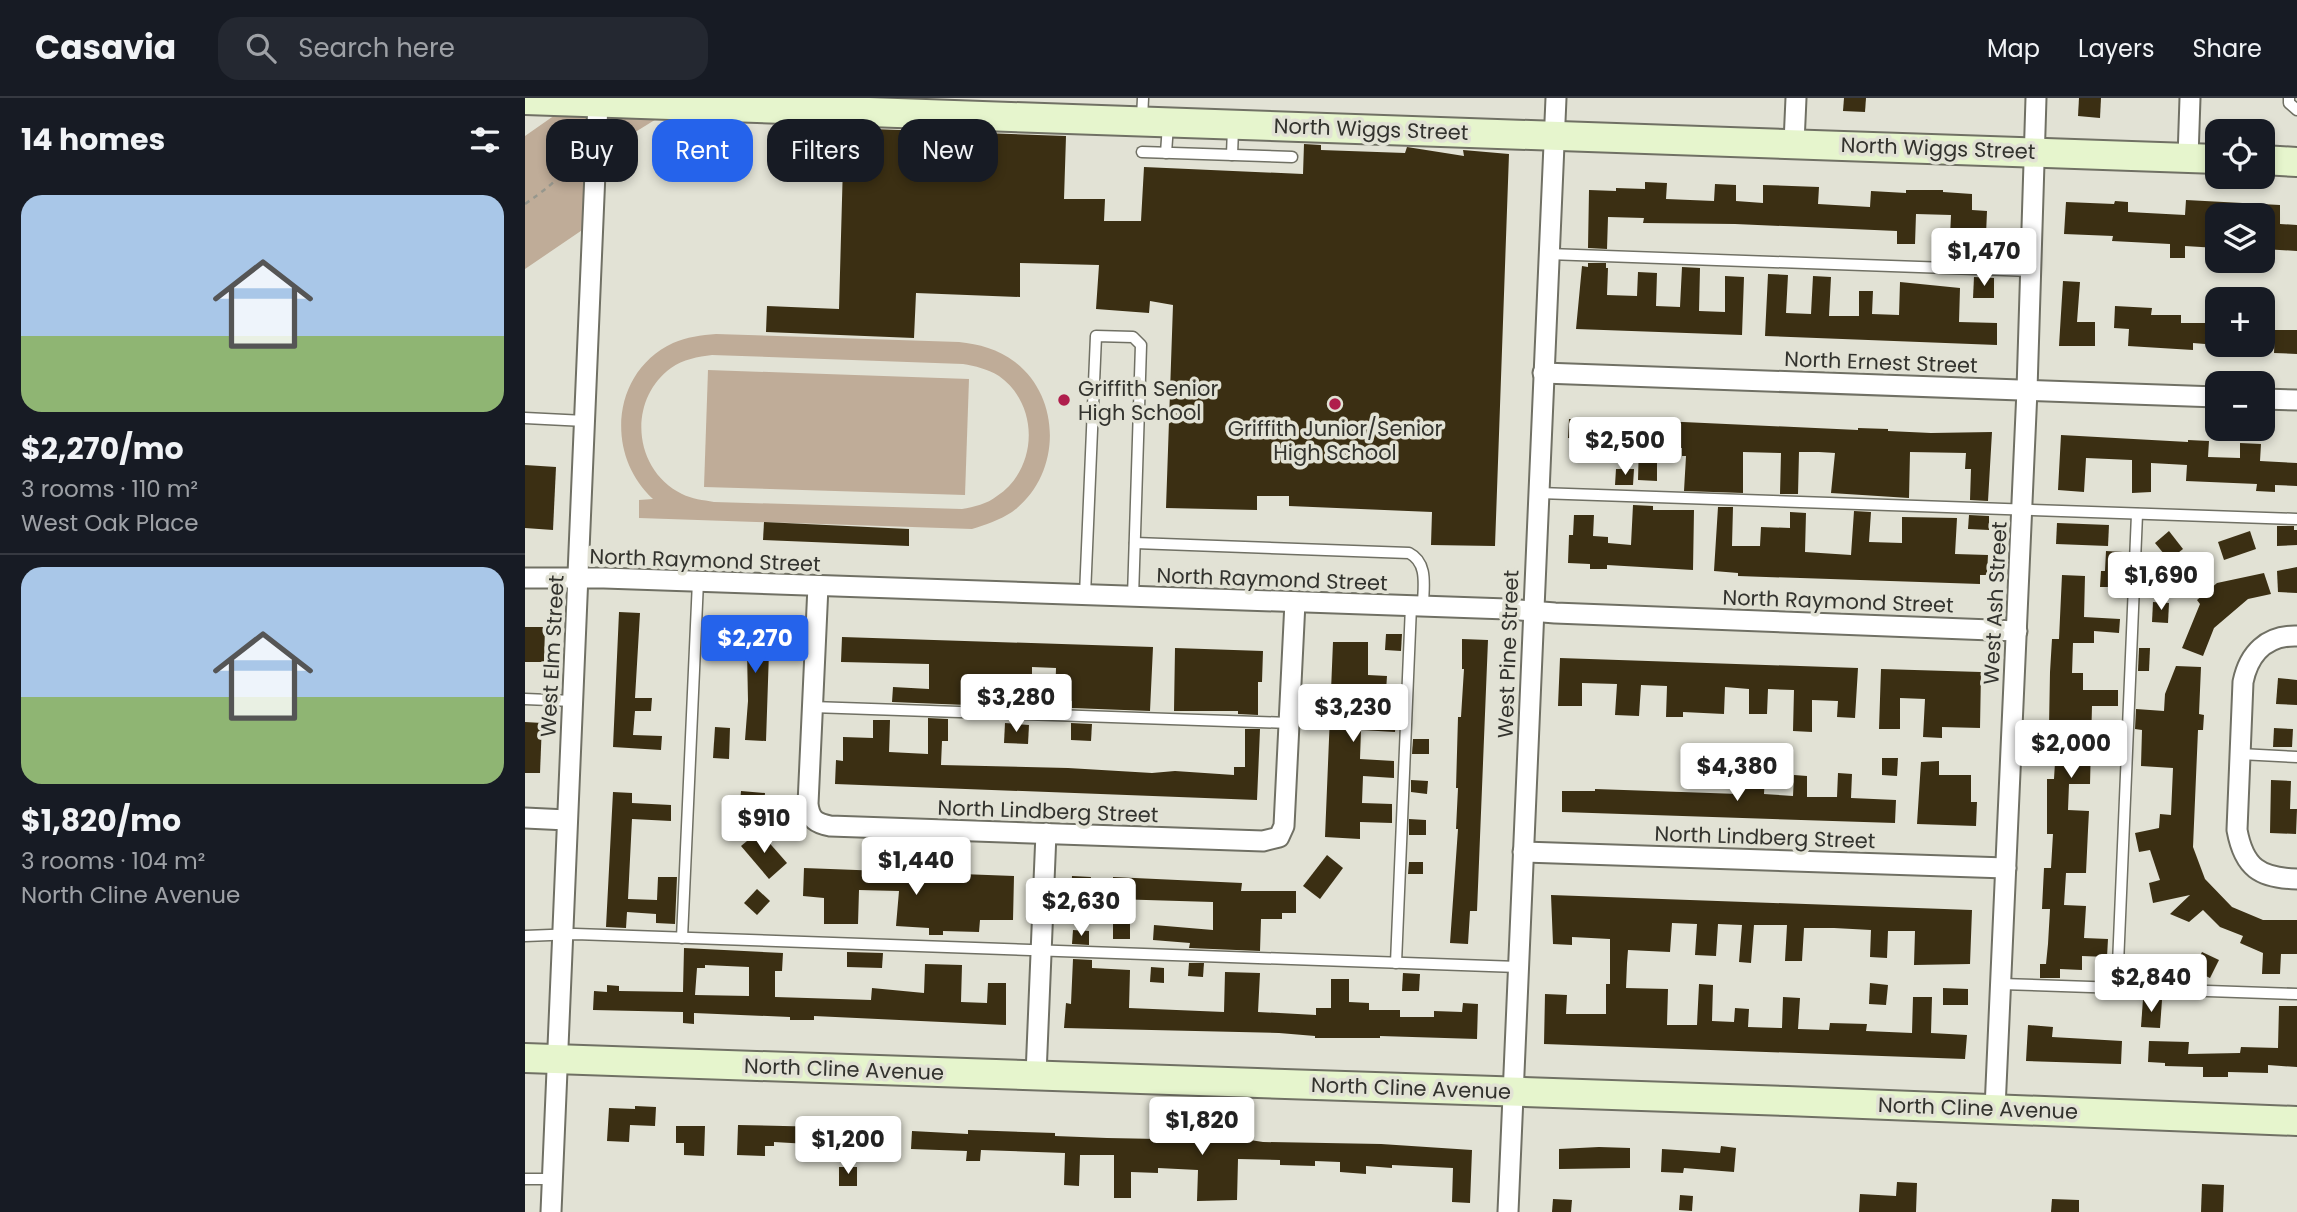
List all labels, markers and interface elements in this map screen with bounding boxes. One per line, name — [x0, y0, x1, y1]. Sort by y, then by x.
search box — [218, 17, 708, 80]
text: Casavia — [35, 24, 176, 71]
icon: search — [242, 29, 280, 67]
text: Search here — [298, 30, 455, 66]
text: Map — [1987, 32, 2040, 65]
text: Layers — [2078, 32, 2154, 65]
text: Share — [2192, 32, 2262, 65]
street label: North Wiggs Street — [1273, 111, 1469, 147]
text: 14 homes — [21, 118, 165, 161]
chip: Buy — [546, 119, 638, 182]
chip: Rent — [652, 119, 753, 182]
chip: Filters — [767, 119, 884, 182]
chip: New — [898, 119, 998, 182]
map controls — [2205, 119, 2275, 441]
button: locate — [2205, 119, 2275, 189]
icon: filters — [466, 121, 504, 159]
street label: North Wiggs Street — [1840, 130, 2036, 166]
button: layers — [2205, 203, 2275, 273]
pin: $1,470 — [1927, 228, 2041, 288]
text: $1,470 — [1947, 235, 2021, 267]
icon: home — [200, 241, 326, 367]
button: + — [2205, 287, 2275, 357]
street label: North Ernest Street — [1784, 344, 1978, 380]
button: − — [2205, 371, 2275, 441]
place label: Griffith Senior High School — [1078, 374, 1218, 427]
marker: Griffith Senior High School — [1056, 392, 1072, 408]
marker: Griffith Junior/Senior High School — [1327, 396, 1343, 412]
place label: Griffith Junior/Senior High School — [1228, 414, 1443, 467]
pin: $2,500 — [1568, 418, 1682, 477]
text: $2,500 — [1585, 424, 1665, 456]
text: $2,270/mo — [21, 427, 184, 470]
text: 3 rooms · 110 m² — [21, 473, 198, 505]
text: West Oak Place — [21, 507, 199, 539]
street label: West Ash Street — [1976, 521, 2014, 685]
street label: North Raymond Street — [589, 541, 821, 579]
pin: $1,690 — [2104, 552, 2218, 612]
text: $1,690 — [2124, 559, 2198, 591]
street label: North Raymond Street — [1156, 560, 1388, 598]
street label: West Pine Street — [1491, 569, 1525, 739]
street label: West Elm Street — [533, 574, 571, 738]
street label: North Raymond Street — [1722, 582, 1954, 620]
icon: home — [200, 613, 326, 739]
pin: $2,270 — [698, 616, 812, 675]
text: $2,270 — [717, 622, 793, 654]
pin: $3,280 — [959, 674, 1073, 734]
text: $3,280 — [977, 681, 1055, 713]
pin: $3,230 — [1296, 684, 1410, 744]
text: $3,230 — [1314, 691, 1392, 723]
pin: $2,000 — [2014, 720, 2128, 780]
text: $2,000 — [2031, 727, 2111, 759]
pin: $4,380 — [1680, 744, 1794, 803]
text: $4,380 — [1696, 750, 1778, 782]
street label: North Lindberg Street — [937, 793, 1159, 829]
pin: $910 — [723, 796, 805, 855]
text: $1,820/mo — [21, 799, 181, 842]
text: $910 — [738, 802, 790, 834]
street label: North Lindberg Street — [1654, 819, 1876, 855]
pin: $1,440 — [859, 838, 973, 897]
text: $1,440 — [878, 844, 954, 876]
text: 3 rooms · 104 m² — [21, 845, 205, 877]
pin: $2,630 — [1024, 878, 1138, 938]
text: North Cline Avenue — [21, 879, 240, 911]
text: $2,630 — [1042, 885, 1120, 917]
pin: $2,840 — [2094, 954, 2208, 1014]
text: $2,840 — [2111, 961, 2191, 993]
street label: North Cline Avenue — [743, 1051, 945, 1087]
street label: North Cline Avenue — [1310, 1070, 1512, 1106]
street label: North Cline Avenue — [1877, 1090, 2079, 1126]
pin: $1,820 — [1145, 1098, 1259, 1157]
text: $1,820 — [1165, 1104, 1239, 1136]
pin: $1,200 — [791, 1116, 905, 1176]
text: $1,200 — [811, 1123, 885, 1155]

